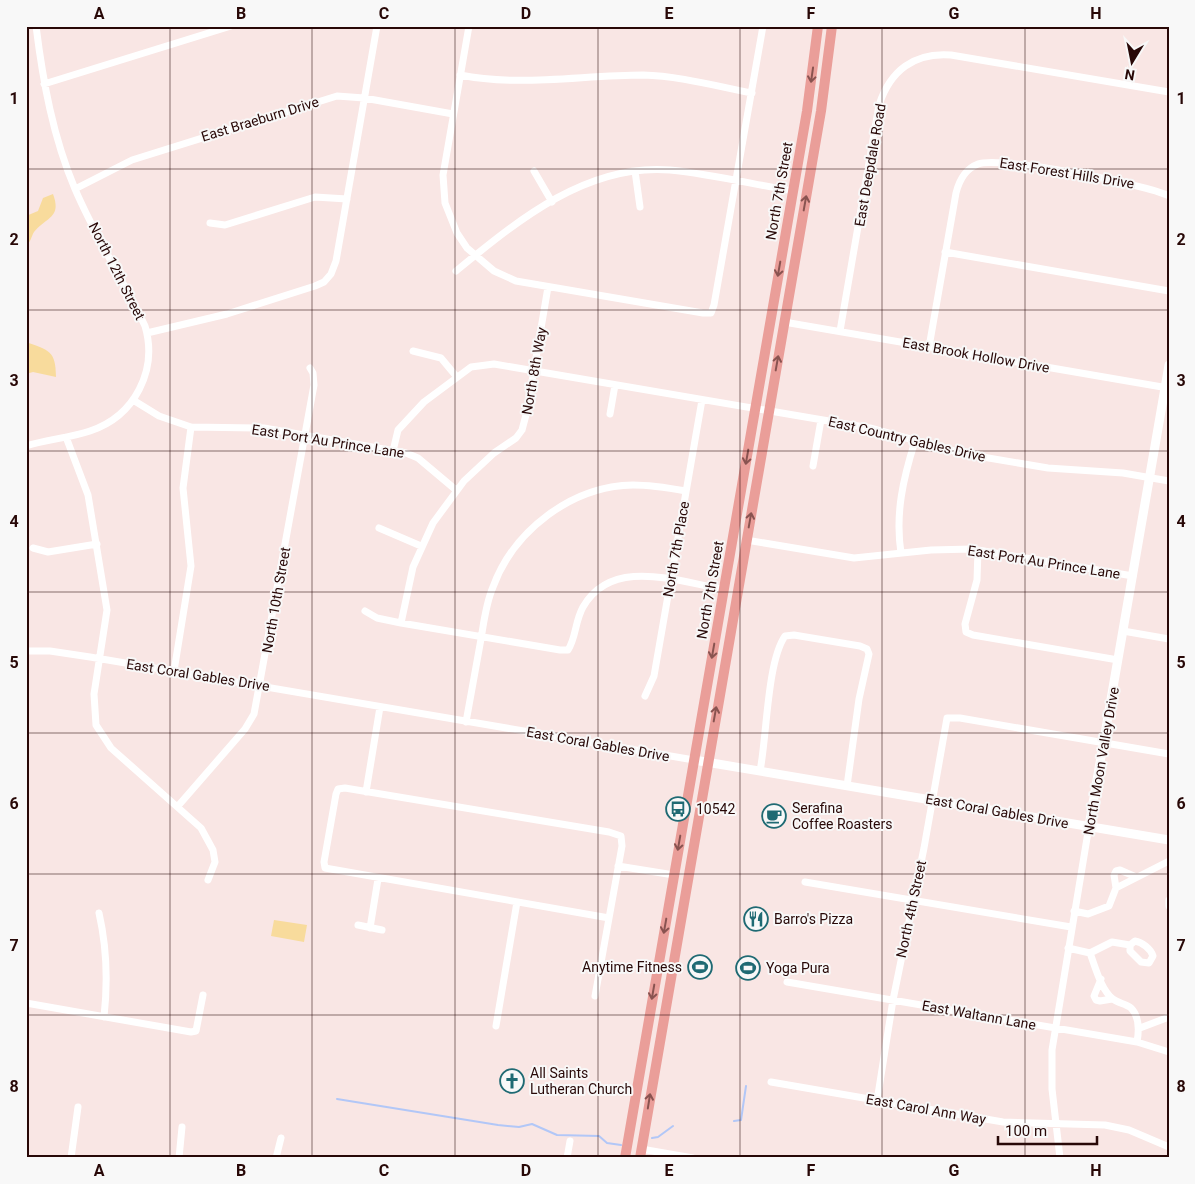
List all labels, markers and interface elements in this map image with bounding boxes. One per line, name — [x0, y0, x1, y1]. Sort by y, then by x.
text: A — [94, 4, 105, 23]
text: B — [236, 4, 246, 23]
text: C — [379, 4, 389, 23]
text: D — [521, 4, 531, 23]
text: E — [665, 4, 674, 23]
text: F — [807, 4, 816, 23]
text: G — [949, 4, 960, 23]
text: H — [1090, 4, 1102, 23]
north arrow — [1108, 38, 1158, 88]
one-way arrow — [807, 66, 817, 82]
text: N — [1123, 66, 1136, 84]
text: 1 — [9, 89, 19, 108]
text: 1 — [1176, 89, 1186, 108]
street label: East Braeburn Drive — [199, 94, 321, 144]
street label: East Deepdale Road — [851, 102, 889, 228]
street label: North 7th Street — [762, 140, 796, 241]
street label: East Forest Hills Drive — [999, 154, 1135, 192]
one-way arrow — [800, 195, 810, 211]
street label: North 12th Street — [86, 220, 149, 323]
text: 2 — [9, 230, 19, 249]
text: 2 — [1176, 230, 1186, 249]
one-way arrow — [774, 261, 784, 277]
street label: North 8th Way — [518, 326, 550, 416]
street label: East Brook Hollow Drive — [901, 334, 1051, 376]
one-way arrow — [772, 355, 782, 371]
text: 3 — [9, 371, 19, 390]
text: 3 — [1176, 371, 1186, 390]
street label: East Country Gables Drive — [827, 413, 987, 465]
street label: East Port Au Prince Lane — [251, 421, 405, 461]
one-way arrow — [741, 448, 751, 464]
street label: North 7th Place — [660, 500, 692, 598]
text: 4 — [9, 512, 19, 531]
one-way arrow — [745, 512, 755, 528]
text: 4 — [1176, 512, 1186, 531]
street label: North 7th Street — [693, 539, 727, 640]
street label: East Port Au Prince Lane — [967, 542, 1121, 582]
street label: North 10th Street — [259, 545, 293, 654]
one-way arrow — [707, 643, 717, 659]
text: 5 — [9, 653, 19, 672]
text: 5 — [1176, 653, 1186, 672]
street label: East Coral Gables Drive — [125, 656, 271, 694]
street label: North Moon Valley Drive — [1080, 686, 1122, 836]
one-way arrow — [711, 707, 721, 723]
street label: East Coral Gables Drive — [525, 724, 671, 764]
street label: East Coral Gables Drive — [924, 791, 1070, 831]
text: 6 — [9, 794, 19, 813]
text: 6 — [1176, 794, 1186, 813]
bus stop icon: 10542 — [665, 796, 691, 822]
place label: Serafina Coffee Roasters — [792, 800, 892, 832]
place label: 10542 — [696, 801, 735, 817]
cafe icon: Serafina Coffee Roasters — [761, 803, 787, 829]
one-way arrow — [674, 834, 684, 850]
street label: North 4th Street — [893, 858, 929, 959]
restaurant icon: Barro's Pizza — [743, 906, 769, 932]
place label: Barro's Pizza — [774, 911, 853, 927]
one-way arrow — [659, 918, 669, 934]
text: 7 — [9, 936, 19, 955]
text: 7 — [1176, 936, 1186, 955]
sports icon: Anytime Fitness — [687, 954, 713, 980]
sports icon: Yoga Pura — [735, 955, 761, 981]
place label: Anytime Fitness — [582, 959, 682, 975]
place label: Yoga Pura — [766, 960, 830, 976]
one-way arrow — [648, 984, 658, 1000]
street label: East Waltann Lane — [921, 997, 1037, 1033]
place label: All Saints Lutheran Church — [530, 1065, 632, 1097]
church icon: All Saints Lutheran Church — [499, 1068, 525, 1094]
text: 8 — [9, 1077, 19, 1096]
text: 8 — [1176, 1077, 1186, 1096]
street label: East Carol Ann Way — [865, 1091, 988, 1127]
one-way arrow — [645, 1093, 655, 1109]
scale bar — [998, 1114, 1096, 1146]
text: 100 m — [1005, 1122, 1047, 1140]
text: A — [94, 1161, 105, 1180]
text: B — [236, 1161, 246, 1180]
text: C — [379, 1161, 389, 1180]
text: D — [521, 1161, 531, 1180]
text: E — [665, 1161, 674, 1180]
text: F — [807, 1161, 816, 1180]
text: G — [949, 1161, 960, 1180]
text: H — [1090, 1161, 1102, 1180]

